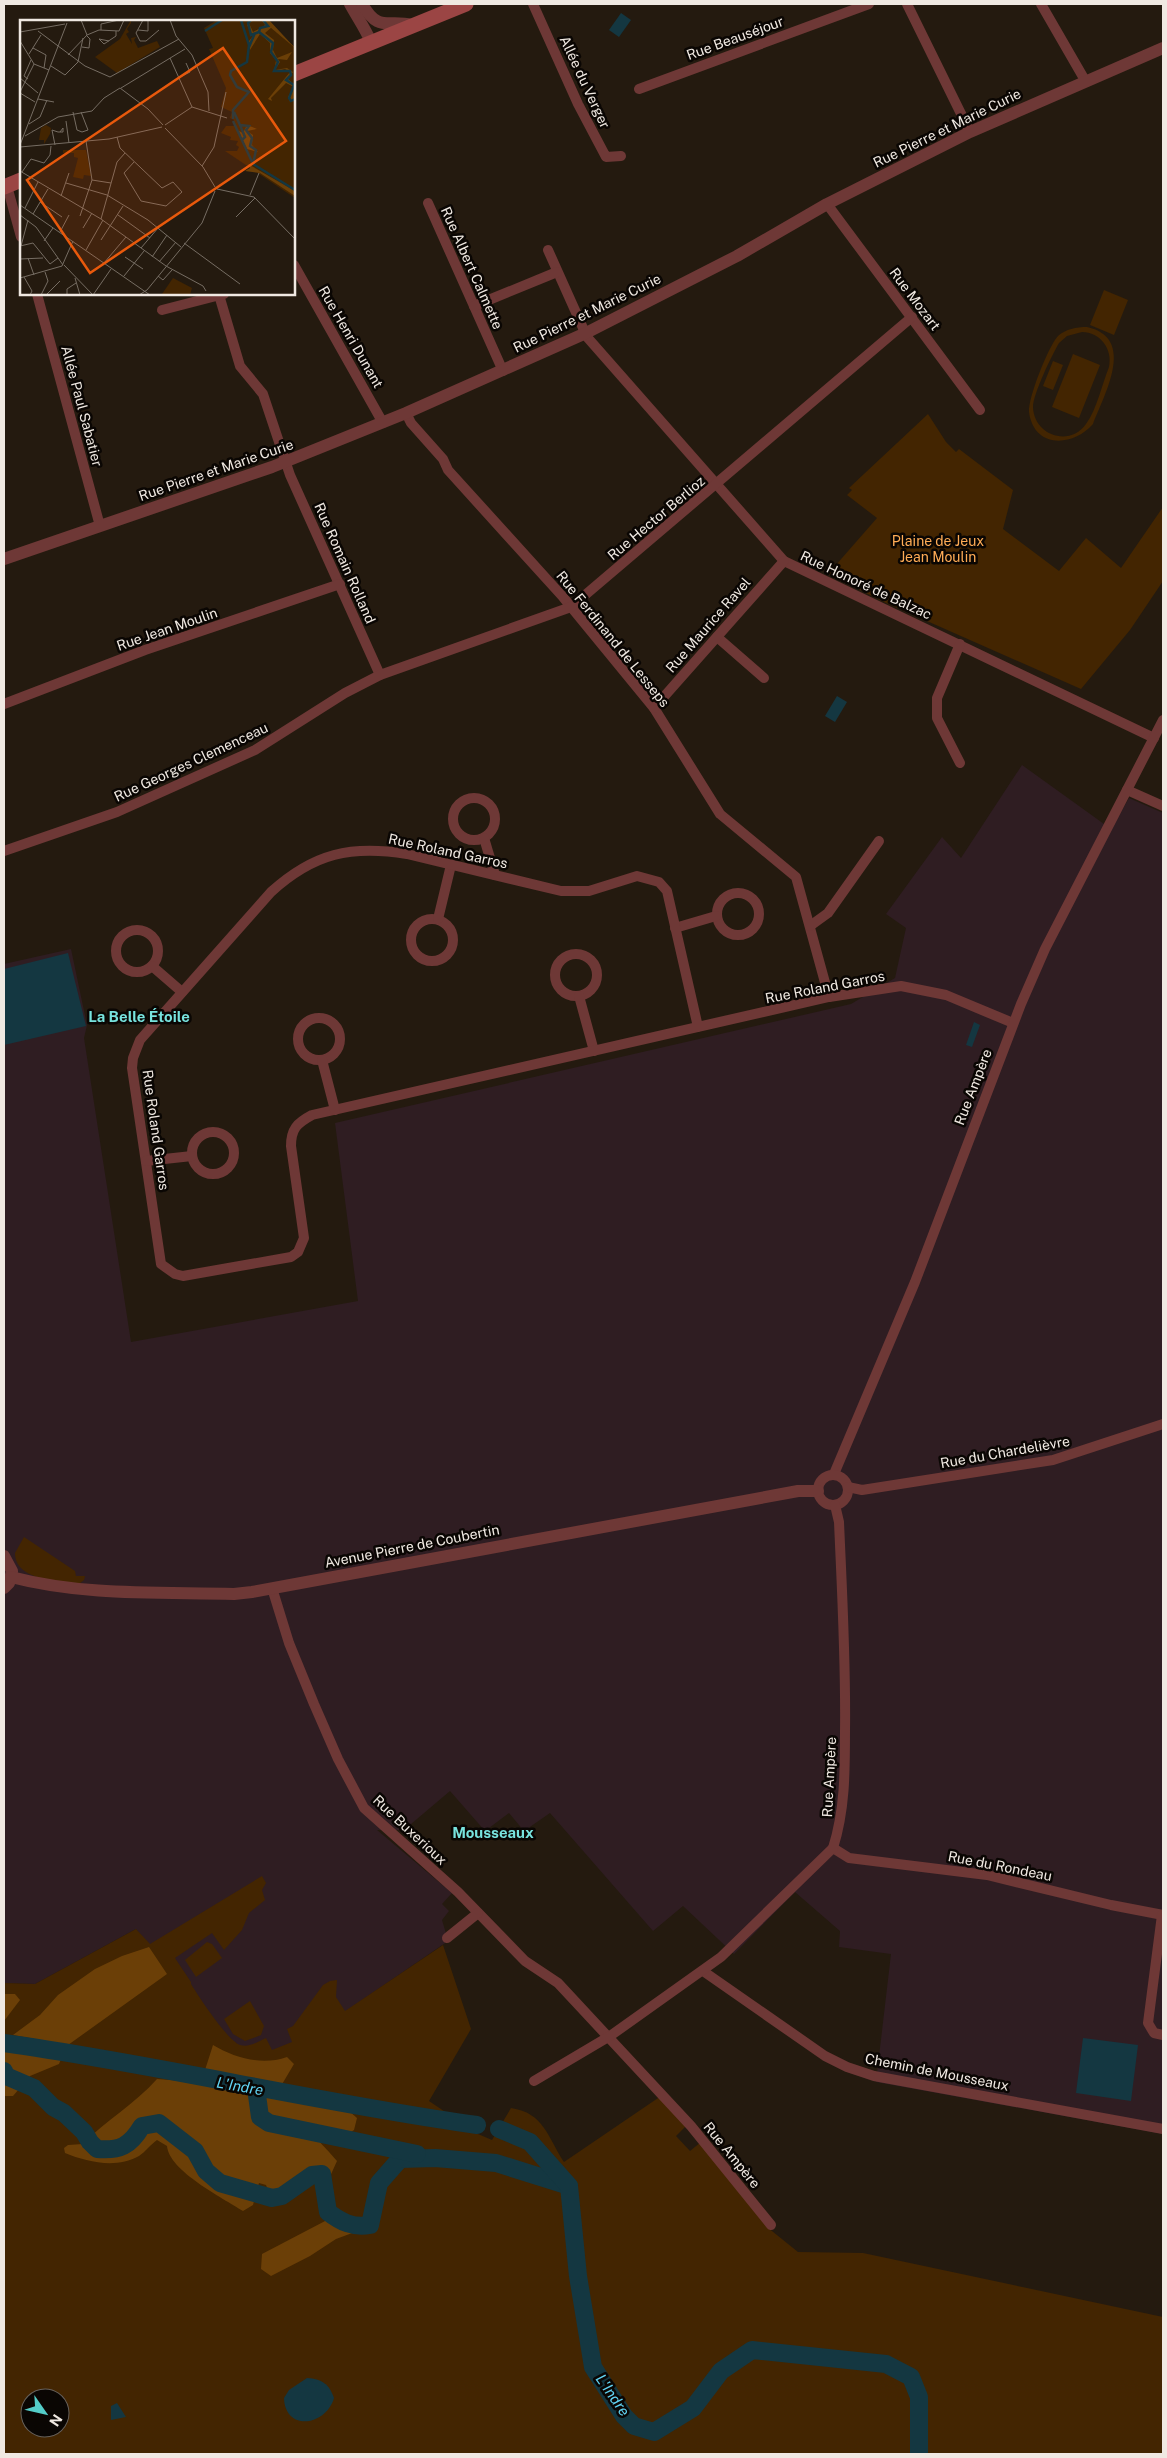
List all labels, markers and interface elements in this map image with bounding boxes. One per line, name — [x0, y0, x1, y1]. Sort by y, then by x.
street label: Rue Beauséjour — [684, 13, 786, 63]
inset map — [20, 20, 295, 295]
street label: Allée du Verger — [557, 33, 613, 131]
street label: Rue Pierre et Marie Curie — [871, 85, 1024, 171]
street label: Rue Albert Calmette — [438, 204, 506, 332]
street label: Rue Mozart — [886, 265, 944, 333]
street label: Rue Pierre et Marie Curie — [511, 270, 664, 356]
street label: Rue Henri Dunant — [315, 283, 387, 391]
street label: Allée Paul Sabatier — [58, 344, 106, 468]
street label: Rue Pierre et Marie Curie — [137, 436, 295, 504]
street label: Rue Hector Berlioz — [604, 473, 708, 563]
street label: Rue Romain Rolland — [311, 500, 379, 626]
park label: Plaine de Jeux Jean Moulin — [892, 533, 984, 565]
street label: Rue Honoré de Balzac — [798, 548, 934, 622]
street label: Rue Ferdinand de Lesseps — [553, 568, 673, 710]
street label: Rue Maurice Ravel — [662, 574, 754, 676]
street label: Rue Jean Moulin — [115, 604, 219, 654]
street label: Rue Georges Clemenceau — [112, 719, 270, 805]
street label: Rue Roland Garros — [387, 831, 509, 871]
street label: Rue Roland Garros — [764, 968, 886, 1006]
district label: La Belle Étoile — [88, 1008, 190, 1025]
street label: Rue Ampère — [951, 1047, 995, 1127]
street label: Rue Roland Garros — [140, 1069, 172, 1191]
street label: Rue du Chardelièvre — [939, 1433, 1071, 1471]
street label: Avenue Pierre de Coubertin — [323, 1521, 501, 1571]
street label: Rue Ampère — [819, 1736, 839, 1818]
street label: Rue Buxerioux — [370, 1792, 450, 1868]
district label: Mousseaux — [452, 1824, 534, 1841]
street label: Rue du Rondeau — [947, 1848, 1053, 1884]
street label: Chemin de Mousseaux — [864, 2050, 1010, 2094]
water label: L'Indre — [215, 2074, 265, 2098]
street label: Rue Ampère — [701, 2119, 764, 2191]
water label: L'Indre — [593, 2371, 633, 2419]
north arrow — [20, 2388, 70, 2438]
text: N — [46, 2411, 65, 2429]

